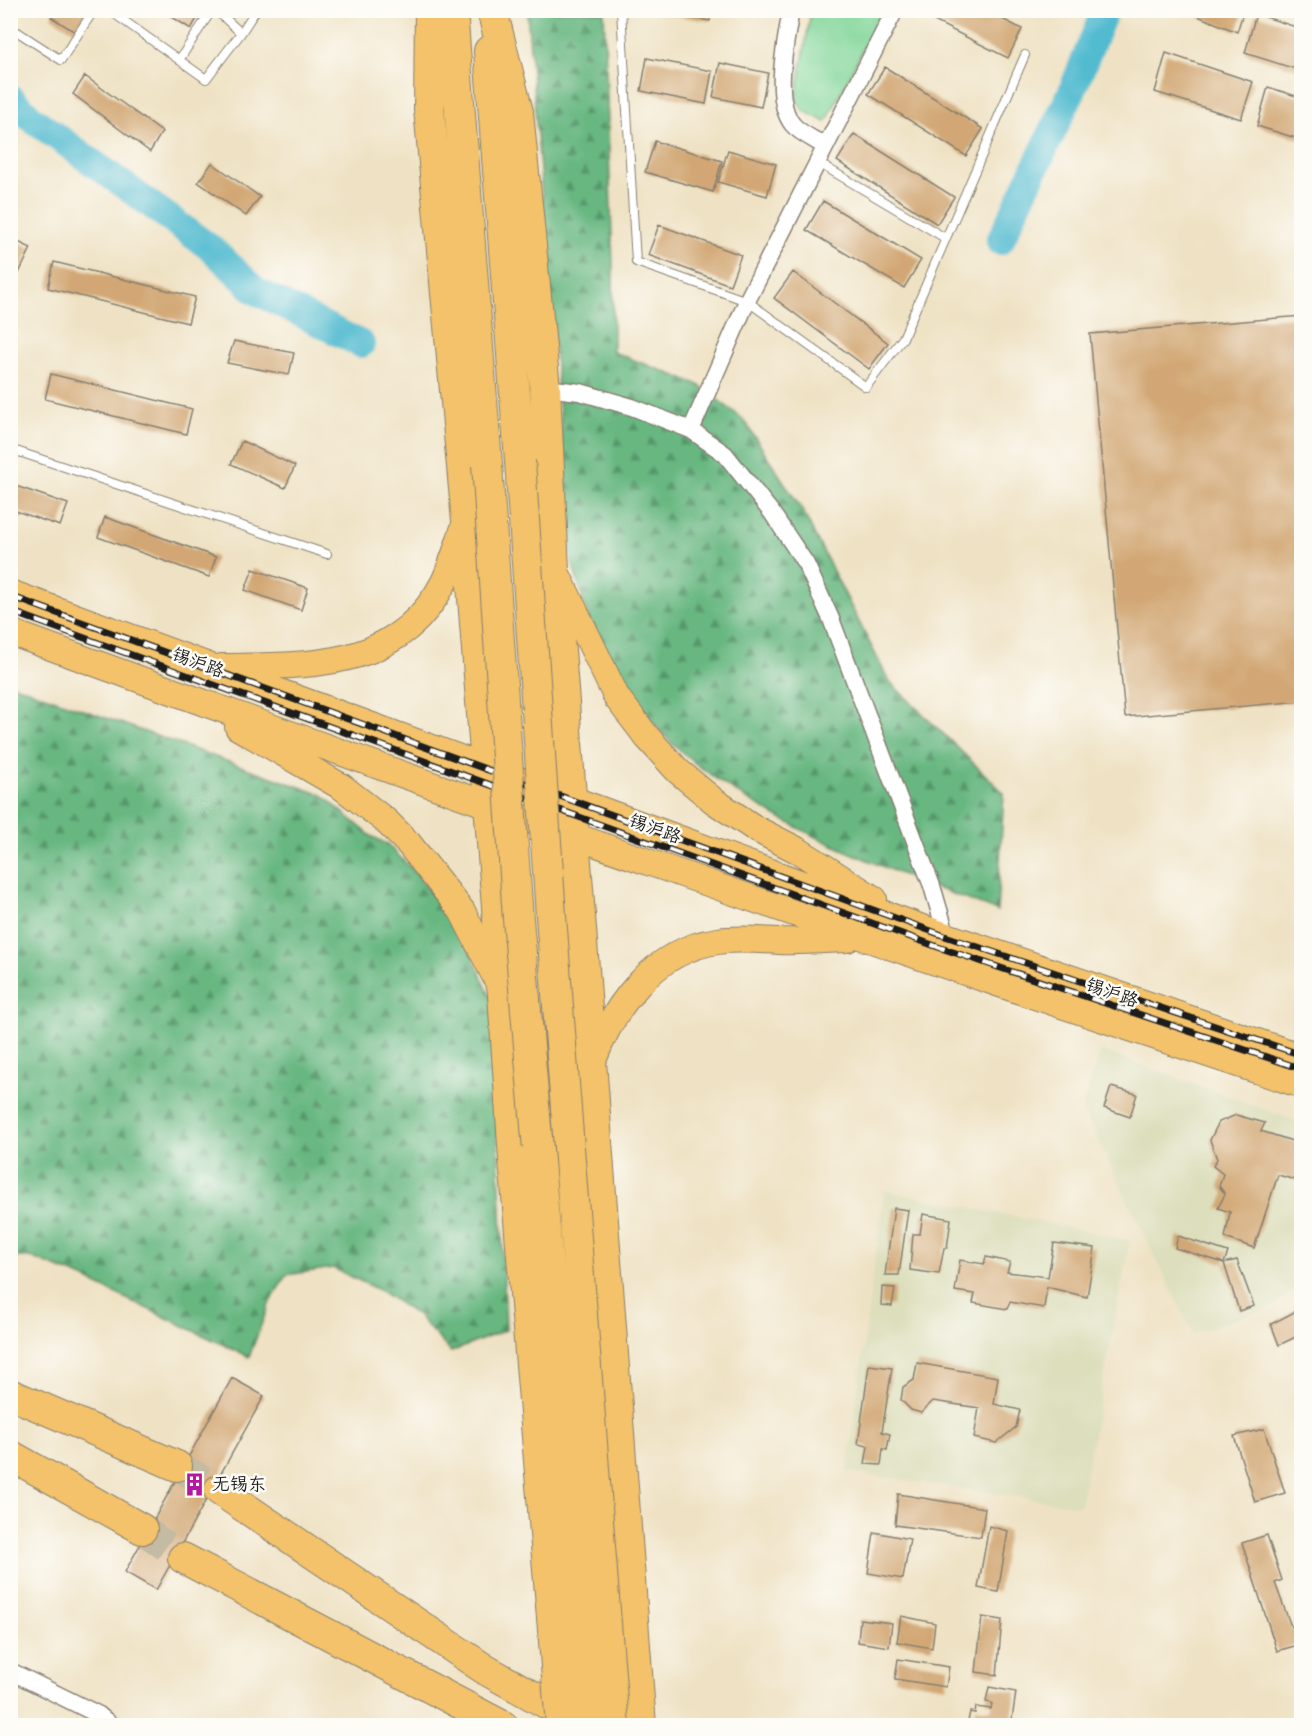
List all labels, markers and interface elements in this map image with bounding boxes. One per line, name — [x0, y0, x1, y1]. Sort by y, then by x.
street label: 锡沪路 — [169, 643, 227, 683]
street label: 锡沪路 — [626, 809, 684, 849]
street label: 锡沪路 — [1083, 973, 1141, 1013]
building icon: 无锡东 — [181, 1471, 207, 1497]
place label: 无锡东 — [212, 1473, 266, 1496]

